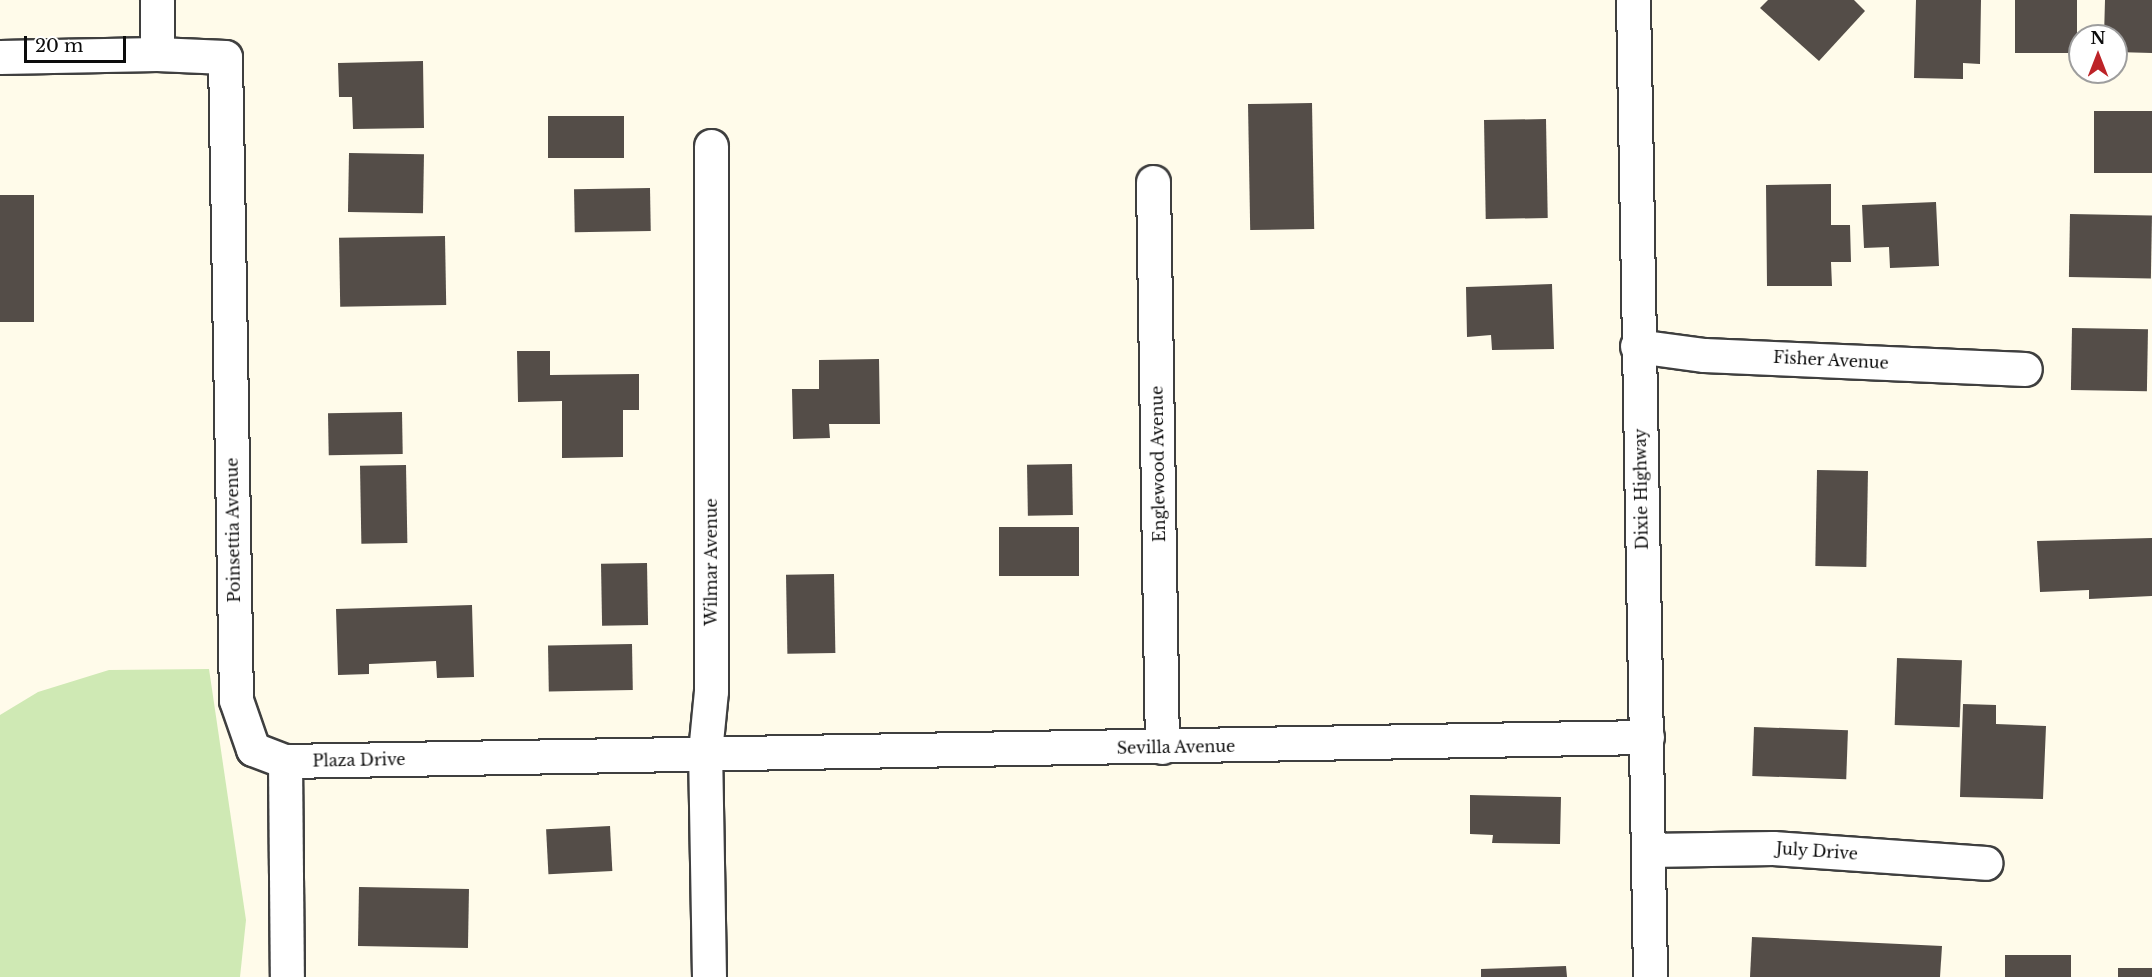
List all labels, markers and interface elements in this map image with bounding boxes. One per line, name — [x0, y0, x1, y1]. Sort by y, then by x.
scale bar — [27, 24, 129, 62]
north arrow — [2068, 24, 2128, 84]
text: N — [2090, 28, 2106, 48]
text: 20 m — [35, 35, 83, 57]
street label: Fisher Avenue — [1772, 347, 1890, 373]
street label: Englewood Avenue — [1147, 385, 1169, 543]
street label: Dixie Highway — [1630, 428, 1652, 550]
street label: Poinsettia Avenue — [222, 457, 244, 603]
street label: Wilmar Avenue — [701, 498, 721, 626]
street label: Sevilla Avenue — [1116, 736, 1236, 758]
street label: Plaza Drive — [312, 750, 406, 770]
street label: July Drive — [1775, 839, 1859, 863]

